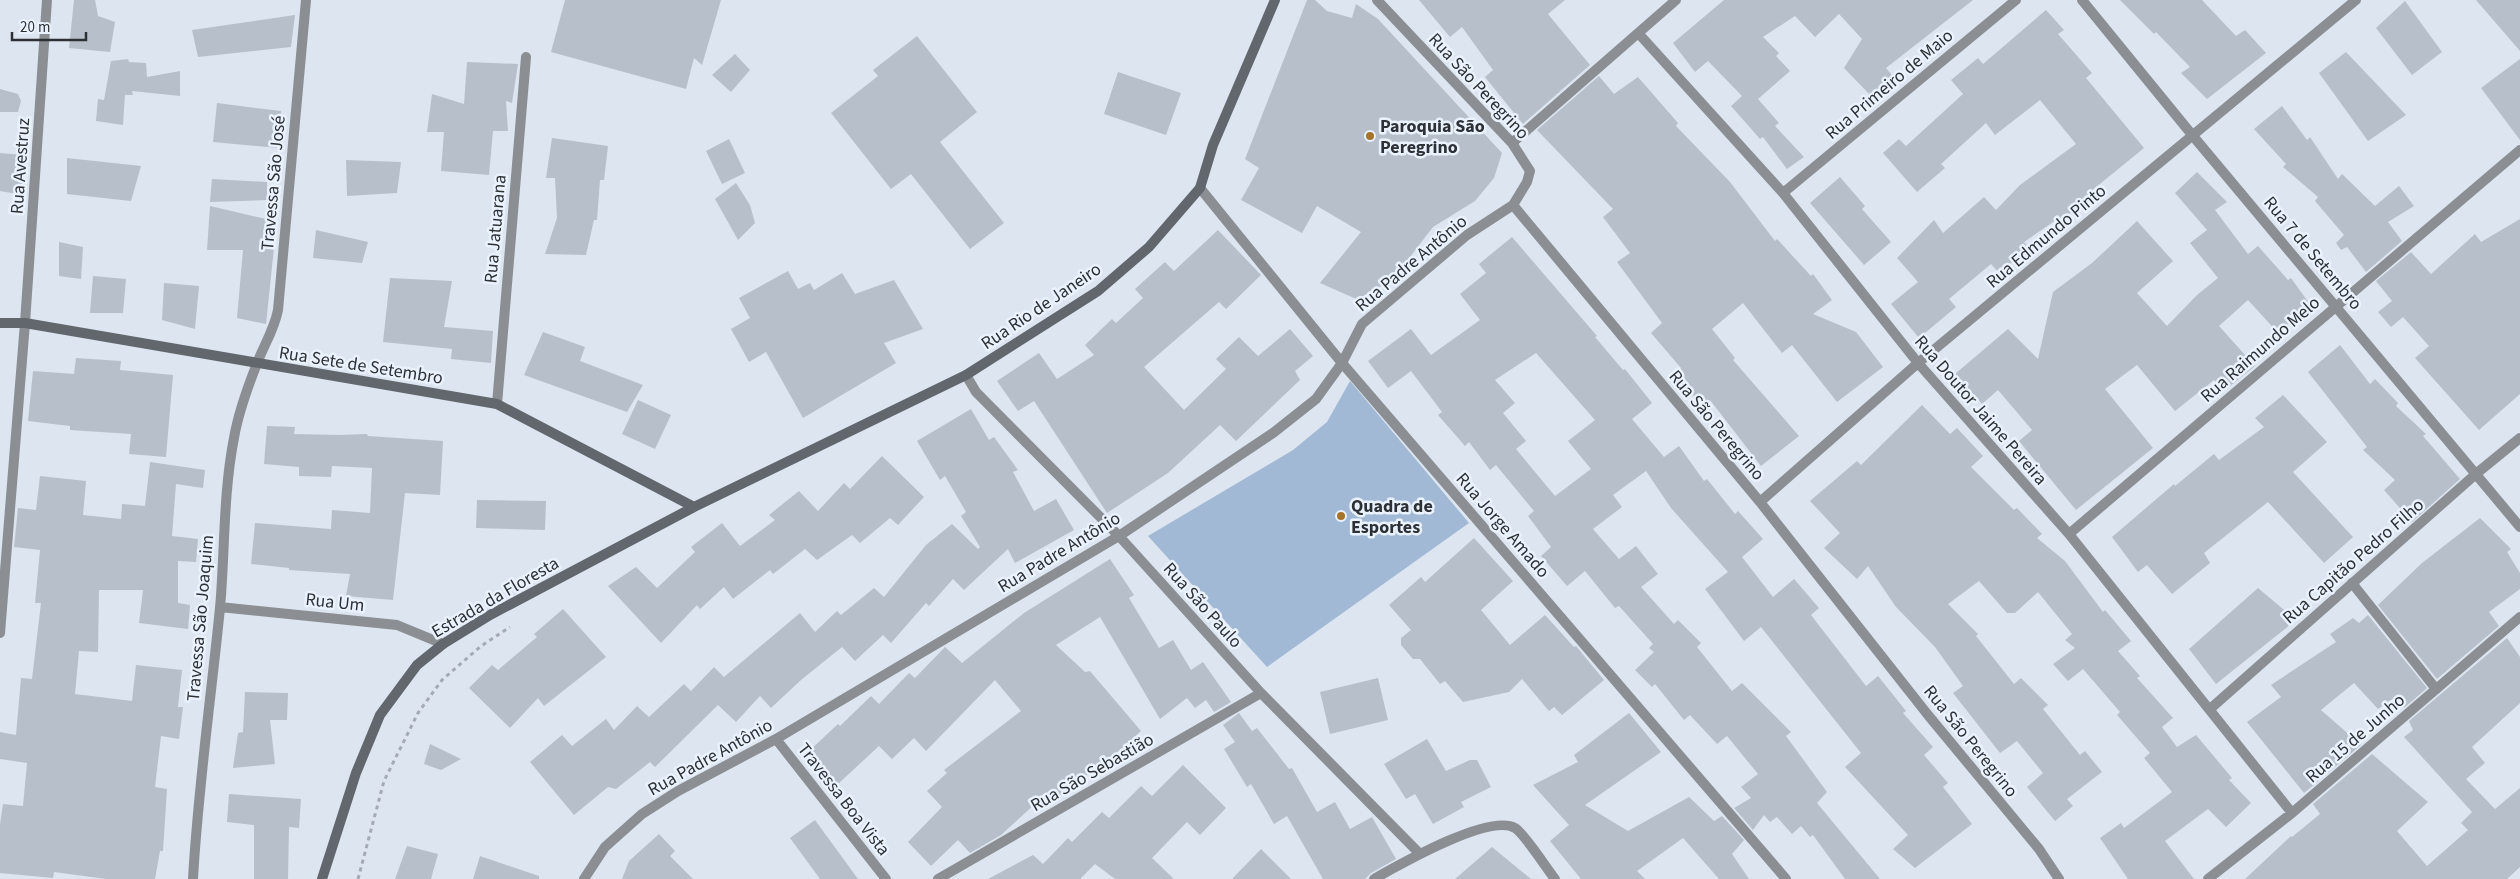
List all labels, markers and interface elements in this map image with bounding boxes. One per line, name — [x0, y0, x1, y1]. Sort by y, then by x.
scale bar — [12, 10, 86, 42]
text: 20 m — [20, 17, 50, 38]
street label: Rua Primeiro de Maio — [1820, 23, 1959, 145]
street label: Rua São Peregrino — [1423, 27, 1535, 145]
street label: Travessa São José — [255, 114, 292, 252]
place label: Paroquia São Peregrino — [1380, 114, 1485, 160]
street label: Rua Avestruz — [5, 117, 36, 215]
marker: Paroquia São Peregrino — [1364, 130, 1376, 142]
street label: Rua Jatuarana — [478, 174, 513, 284]
street label: Rua Edmundo Pinto — [1981, 179, 2112, 294]
street label: Rua 7 de Setembro — [2258, 191, 2368, 316]
street label: Rua Padre Antônio — [1350, 209, 1473, 318]
street label: Rua Rio de Janeiro — [976, 257, 1106, 356]
street label: Rua Raimundo Melo — [2195, 291, 2325, 408]
street label: Rua Doutor Jaime Pereira — [1908, 330, 2053, 491]
street label: Rua Sete de Setembro — [277, 340, 445, 391]
street label: Rua São Peregrino — [1663, 365, 1770, 486]
street label: Rua Jorge Amado — [1450, 467, 1555, 583]
street label: Rua Capitão Pedro Filho — [2277, 493, 2430, 630]
place label: Quadra de Esportes — [1351, 494, 1433, 540]
street label: Rua Padre Antônio — [993, 506, 1125, 599]
marker: Quadra de Esportes — [1335, 510, 1347, 522]
street label: Travessa São Joaquim — [181, 534, 220, 702]
street label: Estrada da Floresta — [427, 551, 563, 644]
street label: Rua São Paulo — [1157, 557, 1248, 654]
street label: Rua Um — [304, 587, 366, 618]
street label: Rua São Peregrino — [1918, 680, 2024, 803]
street label: Rua 15 de Junho — [2300, 688, 2411, 789]
street label: Rua Padre Antônio — [643, 713, 777, 802]
street label: Rua São Sebastião — [1026, 727, 1159, 818]
street label: Travessa Boa Vista — [792, 738, 896, 861]

